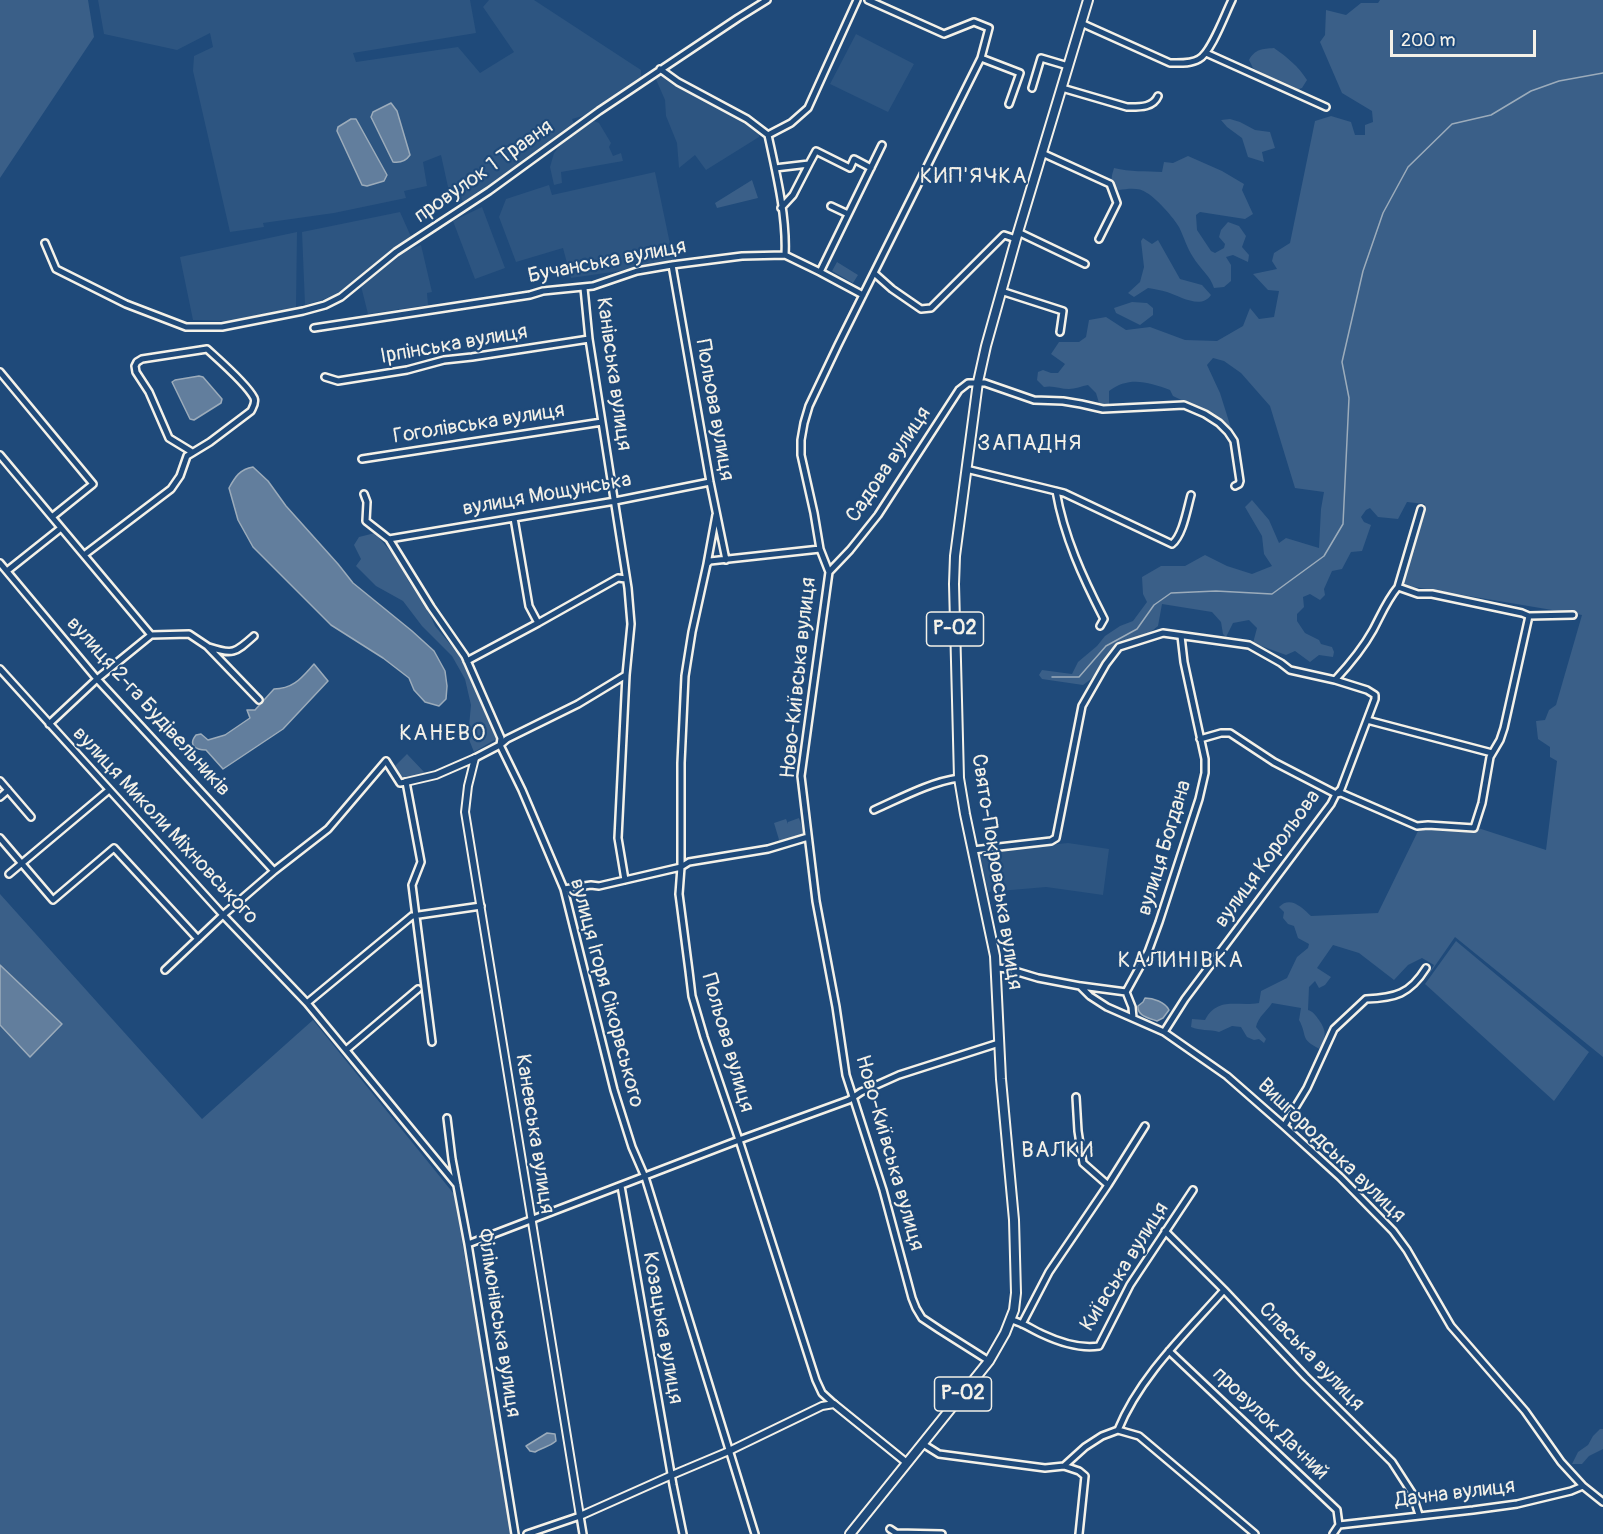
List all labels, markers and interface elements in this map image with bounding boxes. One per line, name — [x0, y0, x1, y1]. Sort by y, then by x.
scale bar — [1393, 18, 1538, 56]
text: 200 m — [1401, 29, 1456, 52]
street label: провулок 1 Травня — [410, 115, 558, 229]
district label: КИП'ЯЧКА — [920, 164, 1028, 190]
street label: Бучанська вулиця — [526, 234, 688, 290]
street label: Канівська вулиця — [590, 296, 636, 452]
street label: Ірпінська вулиця — [378, 320, 530, 370]
street label: Польова вулиця — [689, 337, 739, 483]
street label: Гоголівська вулиця — [392, 398, 566, 450]
street label: Садова вулиця — [841, 402, 937, 528]
district label: ЗАПАДНЯ — [977, 431, 1083, 457]
street label: вулиця Мощунська — [461, 468, 633, 522]
street label: Ново-Київська вулиця — [776, 576, 822, 780]
street label: вулиця 2-га Будівельників — [61, 612, 235, 802]
road number: Р-02 — [926, 612, 984, 646]
district label: КАНЕВО — [399, 721, 487, 747]
street label: вулиця Миколи Міхновського — [67, 722, 263, 930]
street label: Свято-Покровська вулиця — [965, 752, 1027, 992]
street label: вулиця Богдана — [1132, 777, 1198, 919]
street label: вулиця Корольова — [1210, 785, 1326, 933]
street label: вулиця Ігоря Сікорвського — [563, 876, 649, 1110]
district label: КАЛИНІВКА — [1118, 948, 1244, 974]
street label: Польова вулиця — [695, 971, 759, 1115]
street label: Каневська вулиця — [509, 1052, 559, 1216]
street label: Ново-Київська вулиця — [849, 1052, 929, 1254]
street label: Вишгородська вулиця — [1252, 1074, 1410, 1228]
district label: ВАЛКИ — [1021, 1138, 1095, 1164]
street label: Київська вулиця — [1075, 1198, 1175, 1336]
street label: Філімонівська вулиця — [471, 1227, 525, 1419]
street label: Козацька вулиця — [636, 1250, 688, 1406]
street label: Спаська вулиця — [1253, 1297, 1369, 1417]
street label: провулок Дачний — [1207, 1362, 1333, 1486]
road number: Р-02 — [934, 1377, 992, 1411]
street label: Дачна вулиця — [1394, 1474, 1516, 1514]

